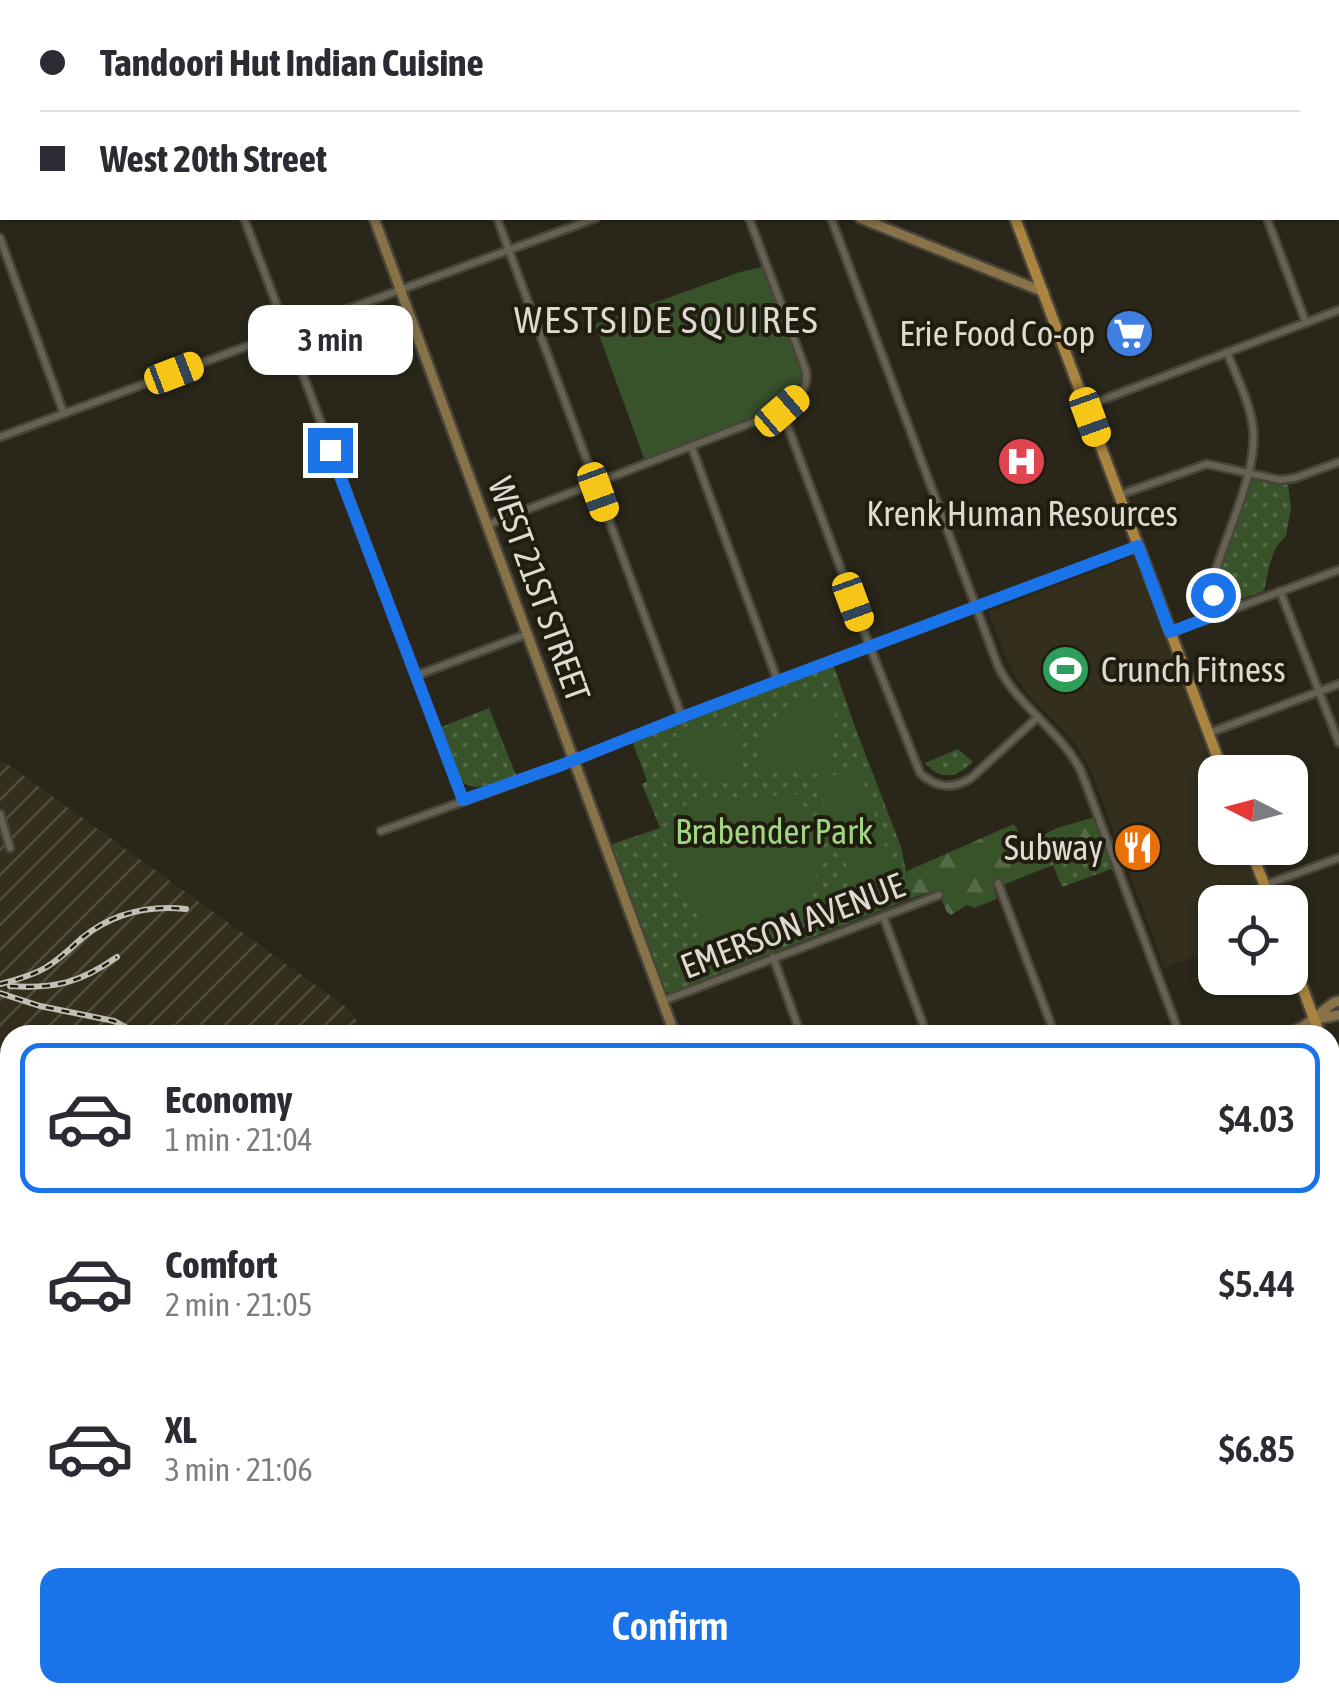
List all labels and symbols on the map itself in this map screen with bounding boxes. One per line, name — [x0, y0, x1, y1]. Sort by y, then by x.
district label: WESTSIDE SQUIRES — [514, 298, 820, 341]
callout: 3 min — [248, 305, 412, 375]
supermarket icon: Erie Food Co-op — [1104, 307, 1156, 359]
place label: Erie Food Co-op — [899, 313, 1095, 353]
car — [141, 348, 207, 398]
car — [750, 380, 814, 442]
car — [1066, 384, 1114, 450]
route end — [308, 428, 353, 473]
hospital icon: Krenk Human Resources — [996, 435, 1048, 487]
car — [574, 459, 622, 525]
street label: WEST 21ST STREET — [481, 471, 599, 707]
place label: Krenk Human Resources — [866, 493, 1178, 533]
car — [829, 569, 877, 635]
route start — [1191, 573, 1236, 618]
sports icon: Crunch Fitness — [1040, 643, 1092, 695]
place label: Crunch Fitness — [1101, 649, 1286, 689]
north arrow — [1198, 755, 1308, 865]
park label: Brabender Park — [675, 811, 873, 851]
restaurant icon: Subway — [1112, 821, 1164, 873]
place label: Subway — [1004, 827, 1103, 867]
street label: EMERSON AVENUE — [675, 864, 909, 986]

